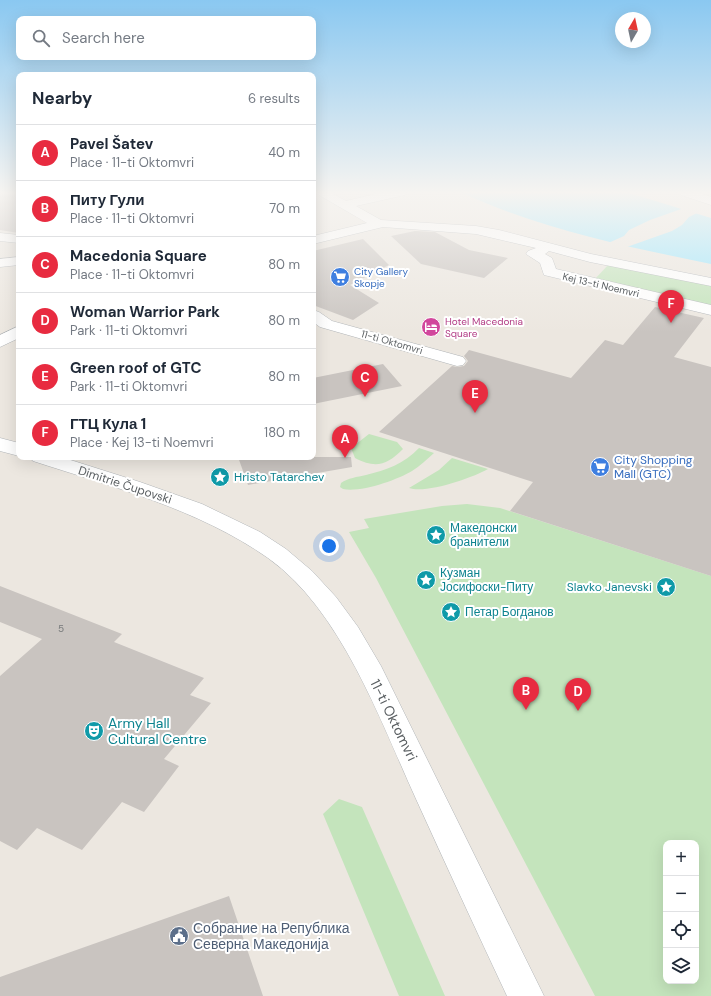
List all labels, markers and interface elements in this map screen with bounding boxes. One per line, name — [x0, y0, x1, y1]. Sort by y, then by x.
north arrow — [615, 12, 651, 48]
search box — [16, 16, 316, 60]
icon: search — [30, 27, 52, 49]
text: Search here — [62, 28, 145, 48]
text: Nearby — [32, 87, 92, 109]
text: 6 results — [248, 90, 300, 107]
text: Pavel Šatev — [70, 134, 153, 154]
text: A — [40, 144, 50, 161]
text: 40 m — [268, 144, 300, 161]
text: Place · 11-ti Oktomvri — [70, 154, 194, 171]
text: Питу Гули — [70, 190, 144, 210]
text: B — [41, 200, 49, 217]
text: 70 m — [269, 200, 300, 217]
text: Place · 11-ti Oktomvri — [70, 210, 194, 227]
text: Macedonia Square — [70, 246, 207, 266]
text: C — [40, 256, 50, 273]
text: 80 m — [268, 256, 300, 273]
place label: City Gallery Skopje — [354, 265, 409, 290]
text: Place · 11-ti Oktomvri — [70, 266, 194, 283]
supermarket icon: City Gallery Skopje — [329, 266, 351, 288]
street label: Kej 13-ti Noemvri — [561, 270, 641, 300]
pin: F — [658, 290, 684, 323]
text: Woman Warrior Park — [70, 302, 220, 322]
text: D — [40, 312, 50, 329]
text: 80 m — [268, 312, 300, 329]
place label: Hotel Macedonia Square — [445, 315, 523, 340]
hotel icon: Hotel Macedonia Square — [420, 316, 442, 338]
text: Park · 11-ti Oktomvri — [70, 322, 187, 339]
street label: 11-ti Oktomvri — [360, 327, 424, 357]
text: Green roof of GTC — [70, 358, 202, 378]
pin: C — [352, 364, 378, 397]
text: E — [41, 368, 49, 385]
text: 80 m — [268, 368, 300, 385]
text: Park · 11-ti Oktomvri — [70, 378, 187, 395]
pin: E — [462, 380, 488, 413]
text: ГТЦ Кула 1 — [70, 414, 146, 434]
text: F — [41, 424, 49, 441]
text: 180 m — [264, 424, 300, 441]
pin: A — [332, 425, 358, 458]
text: Place · Kej 13-ti Noemvri — [70, 434, 214, 451]
place label: City Shopping Mall (GTC) — [614, 452, 693, 482]
supermarket icon: City Shopping Mall (GTC) — [589, 456, 611, 478]
street label: Dimitrie Čupovski — [76, 462, 174, 508]
place icon: Hristo Tatarchev — [209, 466, 231, 488]
place label: Hristo Tatarchev — [234, 469, 325, 485]
place label: Македонски бранители — [450, 520, 517, 550]
place icon: Македонски бранители — [425, 524, 447, 546]
your location — [319, 536, 339, 556]
place label: Кузман Јосифоски-Питу — [440, 565, 533, 595]
place icon: Кузман Јосифоски-Питу — [415, 569, 437, 591]
place icon: Slavko Janevski — [655, 576, 677, 598]
place label: Slavko Janevski — [567, 579, 652, 595]
place icon: Петар Богданов — [440, 601, 462, 623]
place label: Петар Богданов — [465, 604, 554, 620]
house number: 5 — [58, 622, 64, 635]
street label: 11-ti Oktomvri — [366, 676, 422, 764]
pin: B — [513, 677, 539, 710]
pin: D — [565, 678, 591, 711]
place label: Army Hall Cultural Centre — [108, 714, 207, 748]
theatre icon: Army Hall Cultural Centre — [83, 720, 105, 742]
map controls — [663, 840, 699, 984]
button: + — [663, 840, 699, 876]
button: − — [663, 876, 699, 912]
button: locate — [663, 912, 699, 948]
place label: Собрание на Република Северна Македонија — [193, 919, 350, 953]
public building icon: Собрание на Република Северна Македонија — [168, 925, 190, 947]
button: layers — [663, 948, 699, 984]

